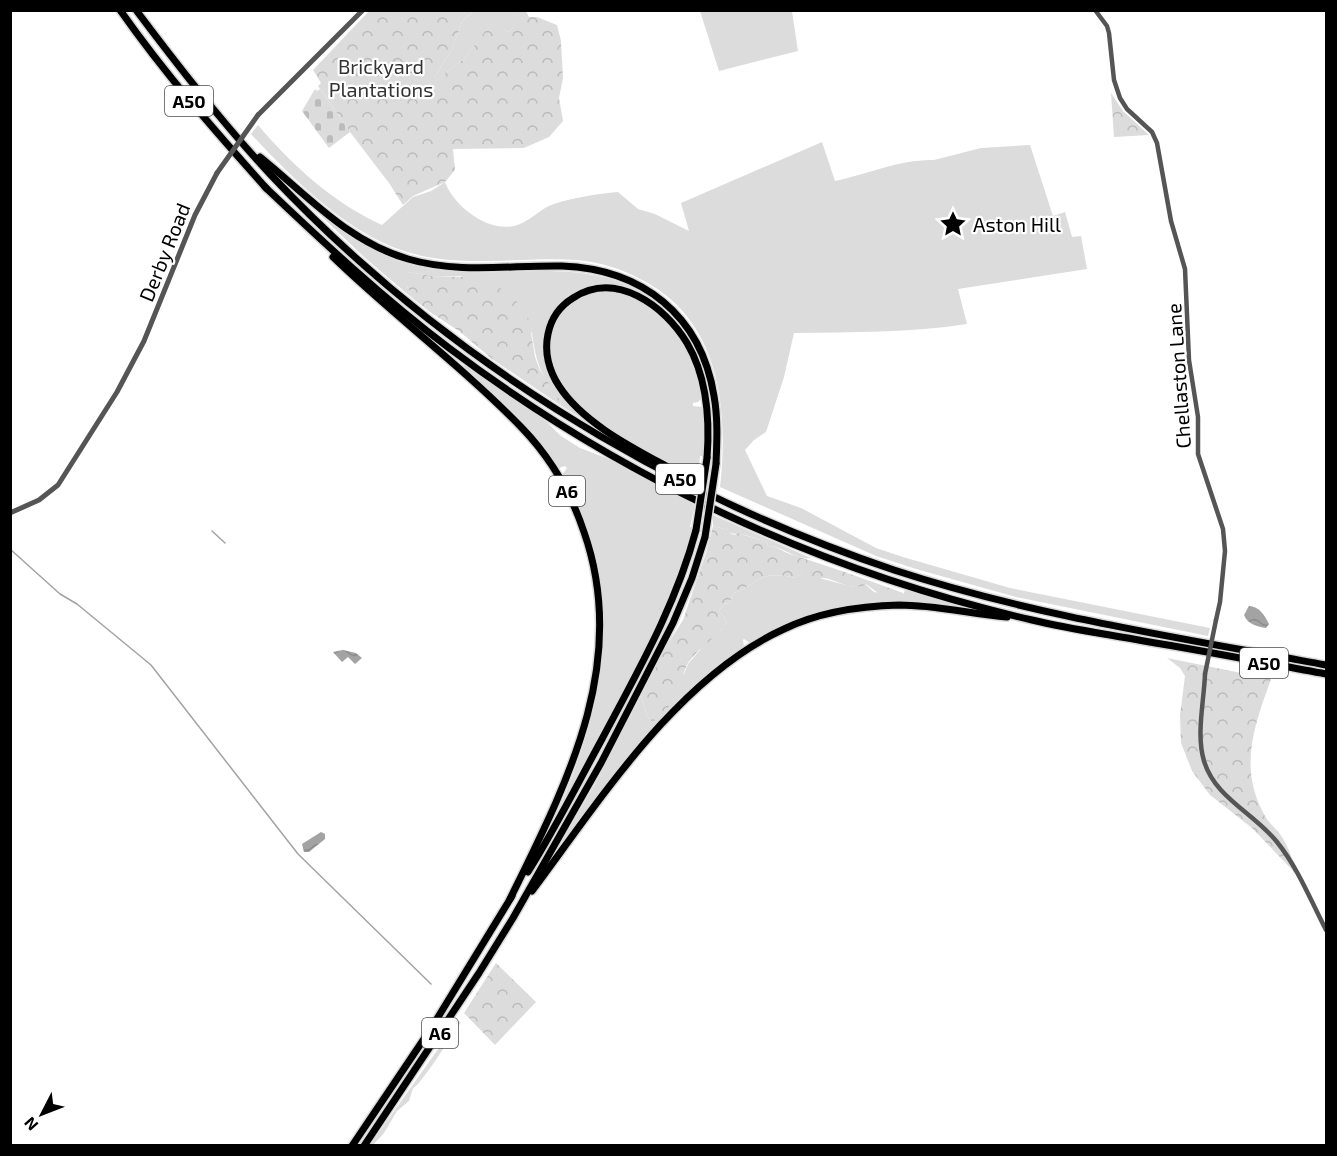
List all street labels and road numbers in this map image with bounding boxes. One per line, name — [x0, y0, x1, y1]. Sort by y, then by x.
road number: A50 — [165, 86, 213, 116]
street label: Derby Road — [133, 199, 195, 305]
street label: Chellaston Lane — [1161, 303, 1195, 449]
road number: A50 — [656, 464, 704, 494]
road number: A6 — [549, 476, 585, 506]
road number: A50 — [1240, 648, 1288, 678]
road number: A6 — [422, 1018, 458, 1048]

